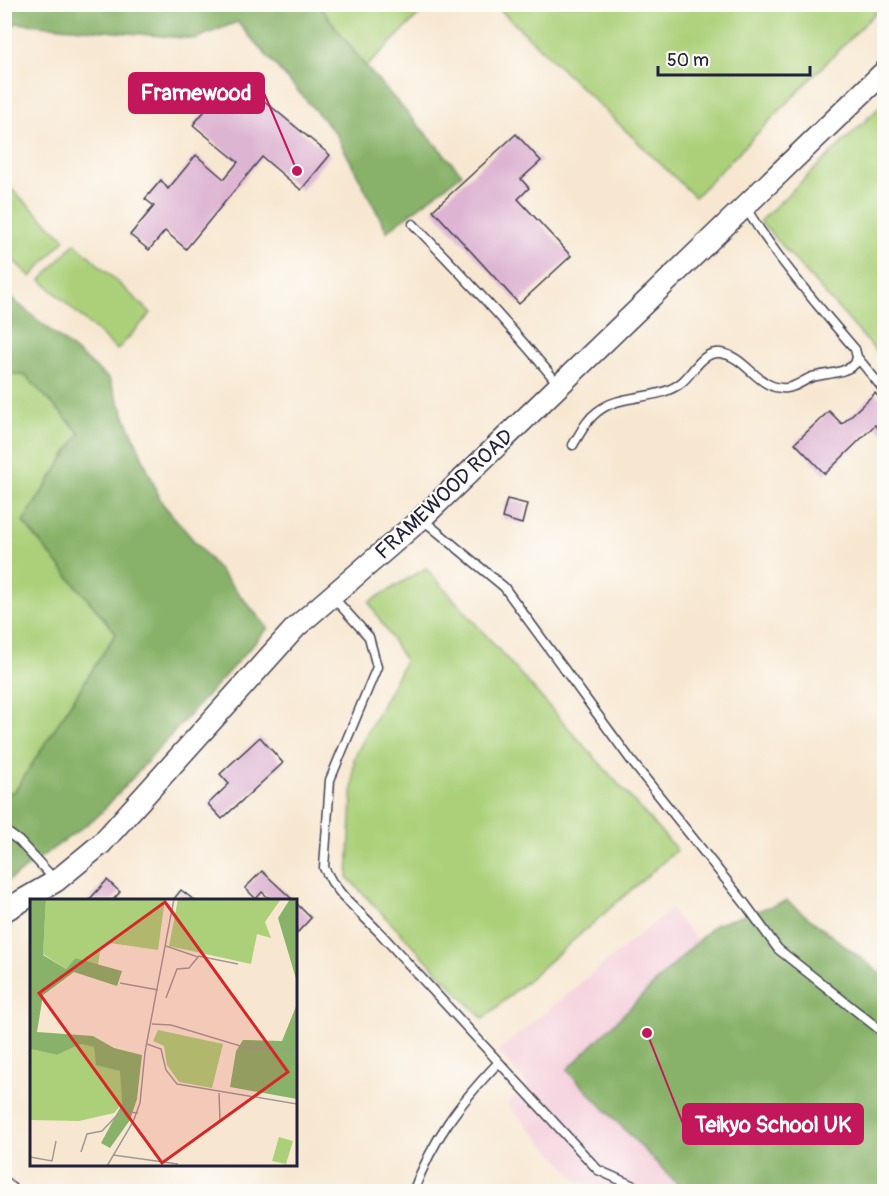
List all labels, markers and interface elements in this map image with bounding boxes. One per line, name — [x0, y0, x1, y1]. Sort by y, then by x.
scale bar — [658, 39, 810, 77]
text: 50 m — [667, 49, 709, 72]
callout: Framewood — [129, 73, 264, 113]
text: Framewood — [141, 79, 252, 107]
street label: FRAMEWOOD ROAD — [370, 423, 519, 565]
inset map — [30, 899, 297, 1166]
callout: Teikyo School UK — [683, 1104, 863, 1144]
text: Teikyo School UK — [694, 1111, 852, 1139]

